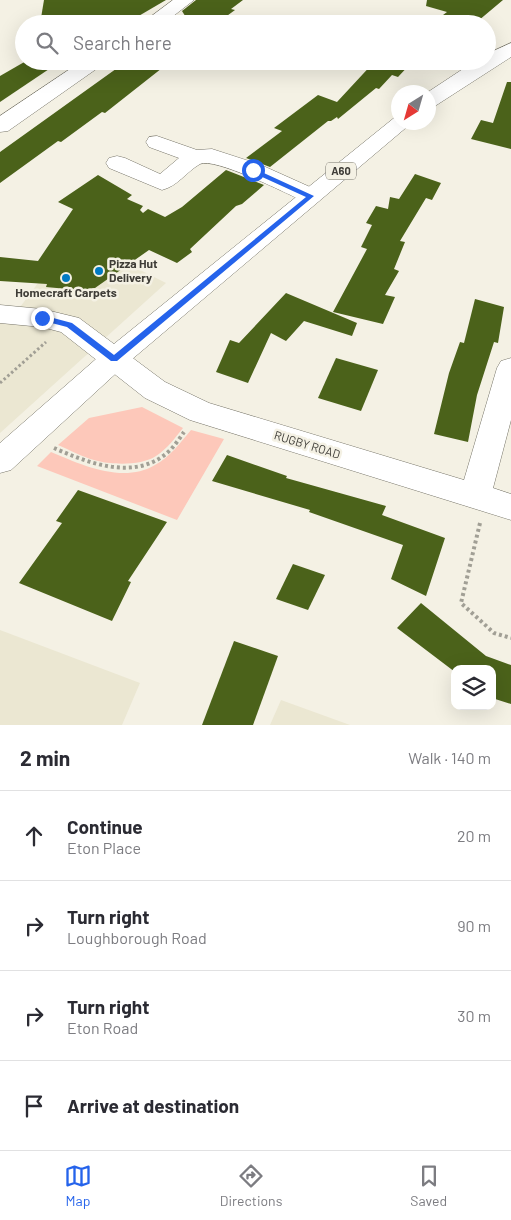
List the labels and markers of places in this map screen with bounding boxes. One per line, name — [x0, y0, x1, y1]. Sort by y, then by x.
place label: Pizza Hut Delivery — [109, 256, 158, 284]
marker: Pizza Hut Delivery — [93, 265, 105, 277]
marker: Homecraft Carpets — [60, 272, 72, 284]
place label: Homecraft Carpets — [15, 285, 117, 299]

